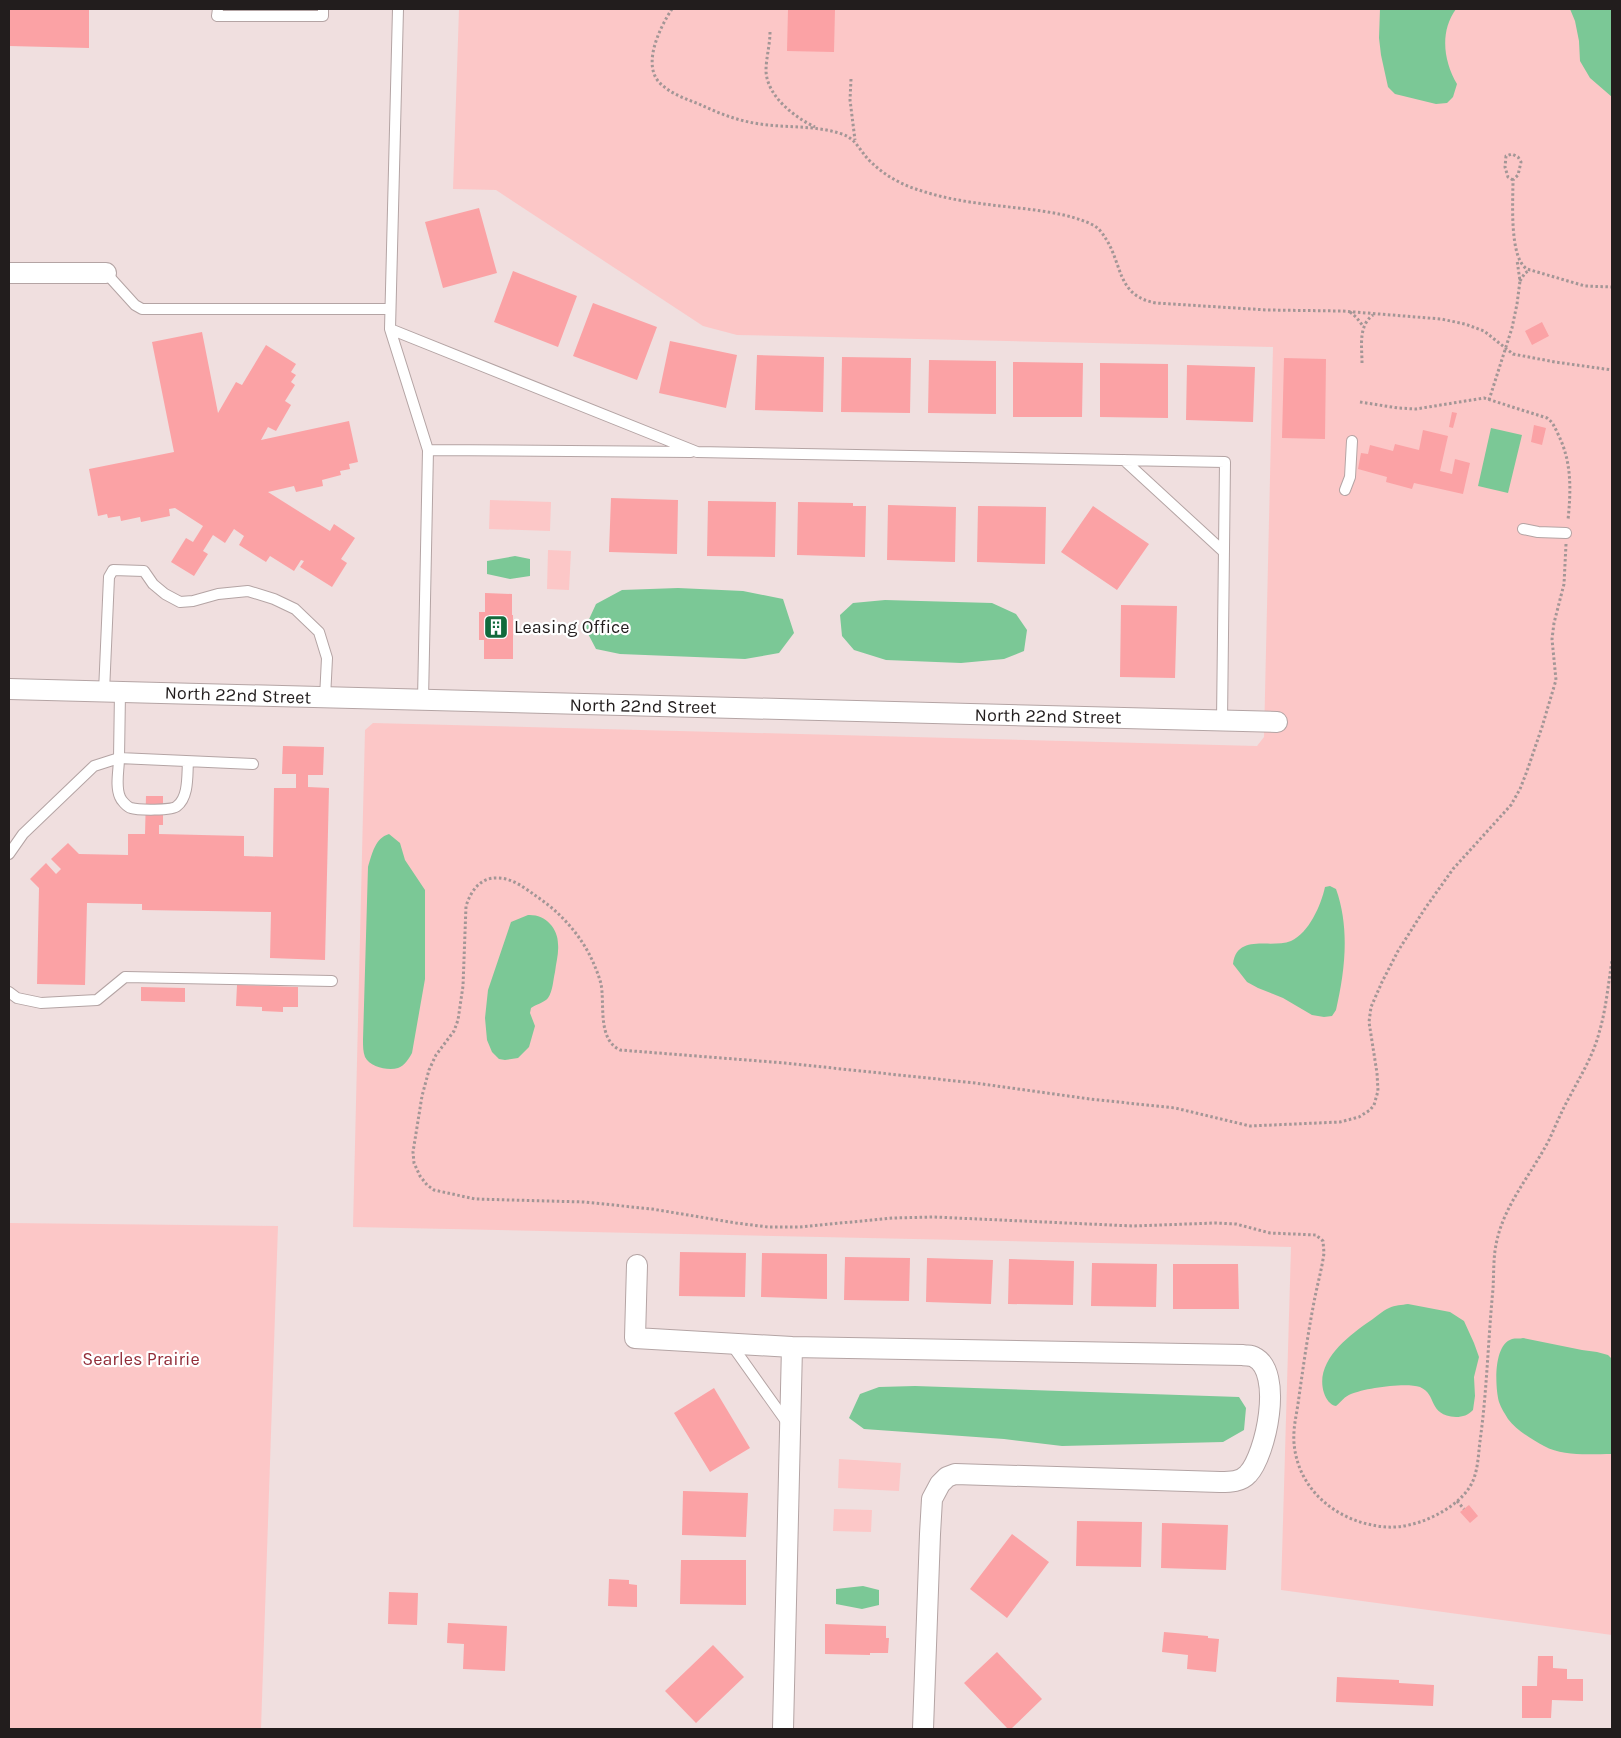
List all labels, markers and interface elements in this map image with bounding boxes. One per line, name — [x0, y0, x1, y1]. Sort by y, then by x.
building icon: Leasing Office — [483, 614, 509, 640]
place label: Leasing Office — [514, 616, 630, 638]
street label: North 22nd Street — [164, 681, 312, 709]
street label: North 22nd Street — [569, 694, 717, 718]
street label: North 22nd Street — [974, 704, 1122, 728]
park label: Searles Prairie — [82, 1348, 200, 1370]

